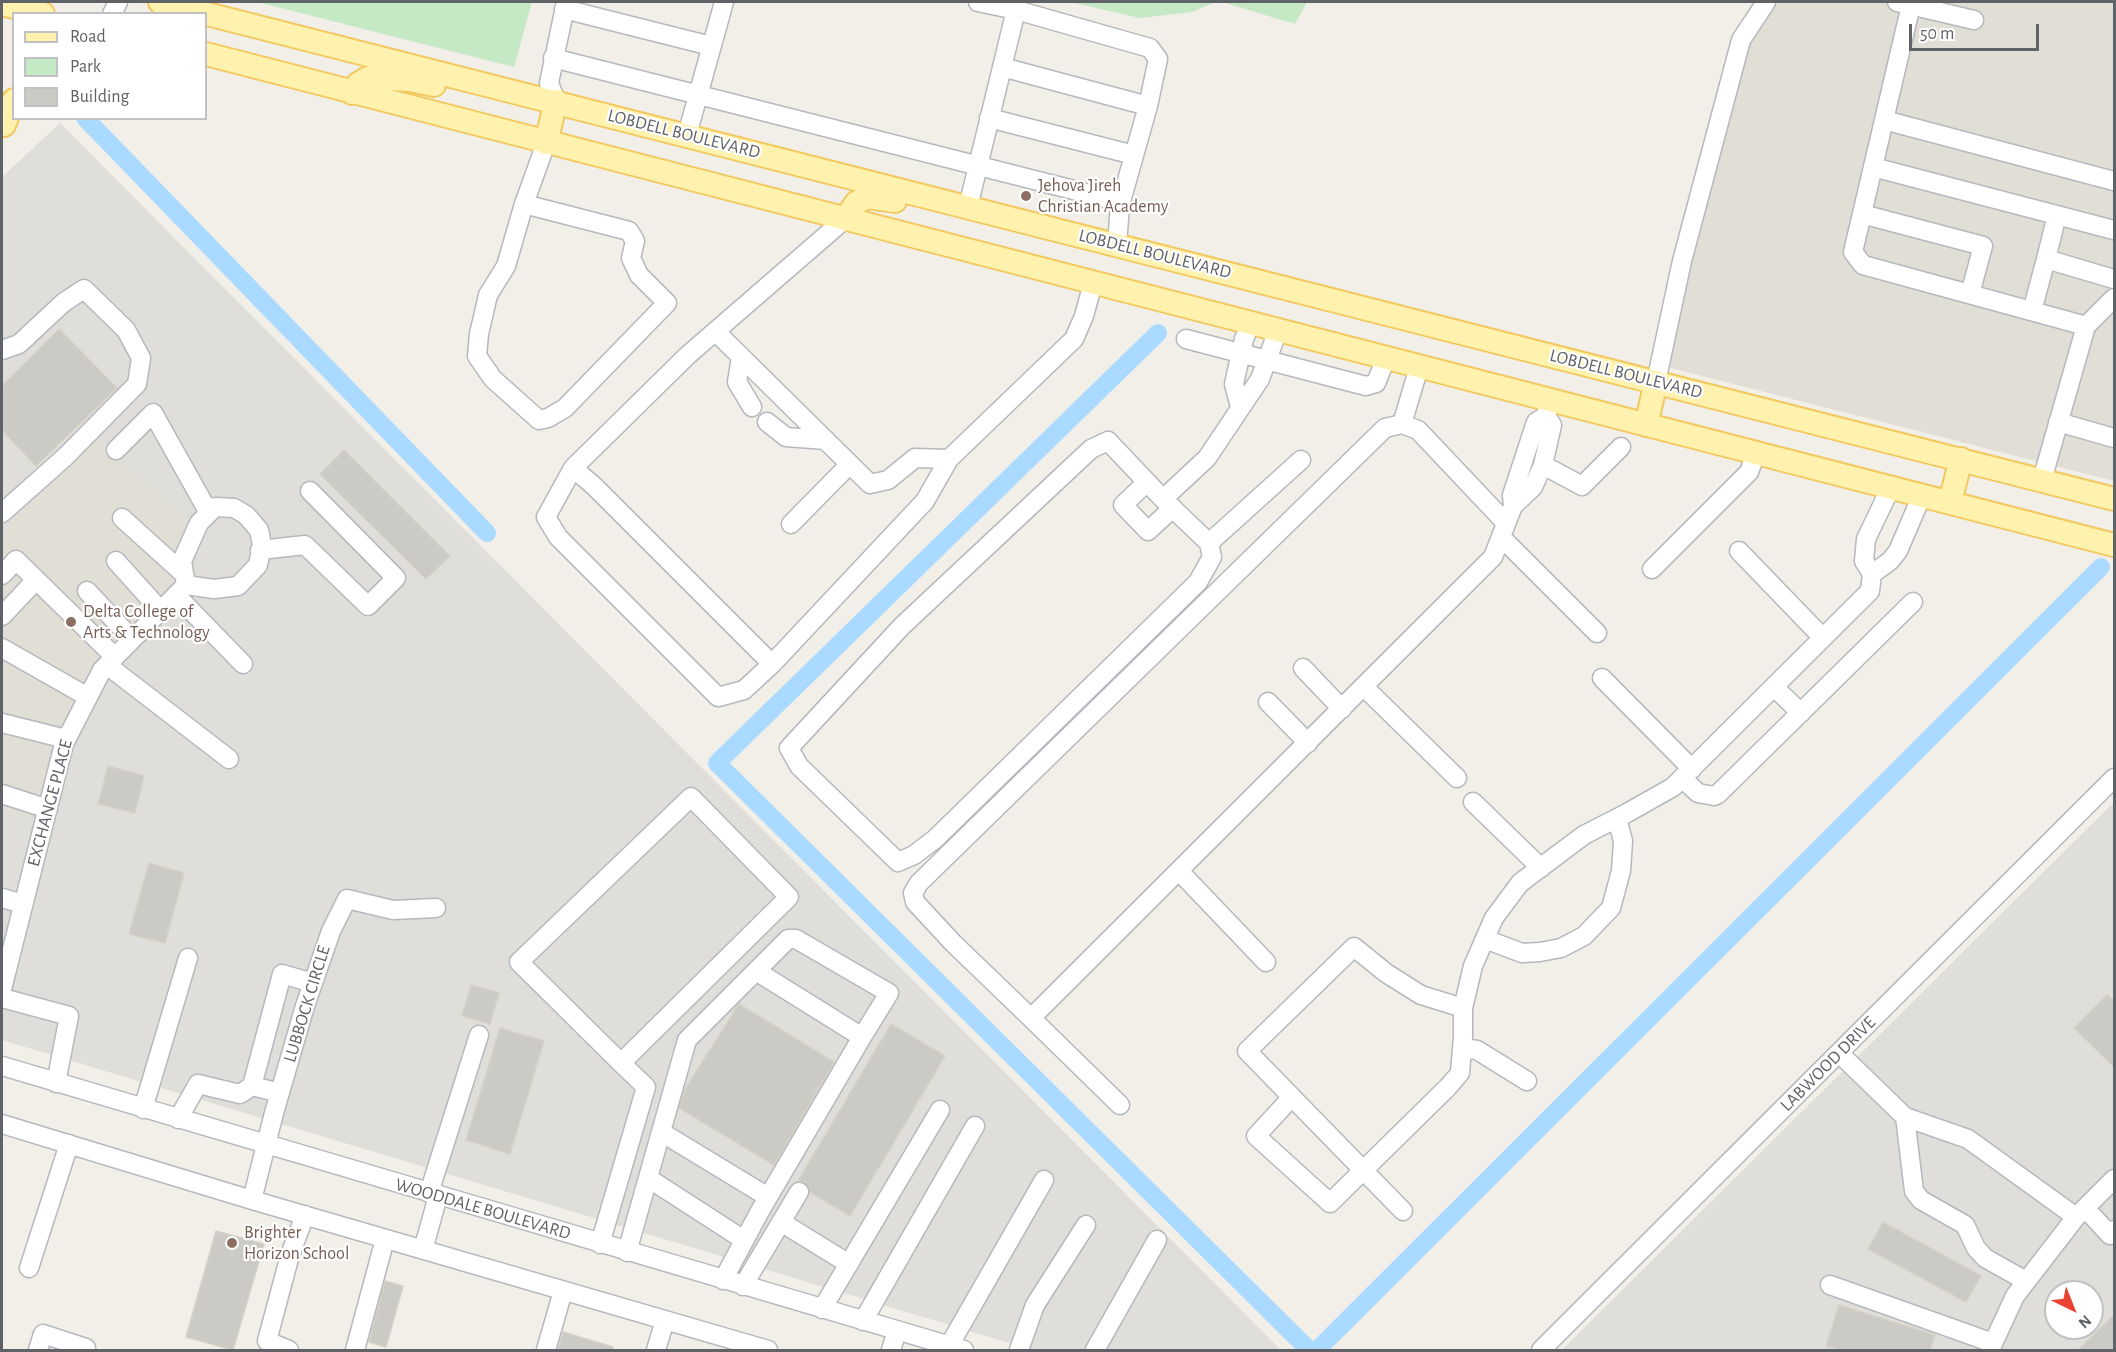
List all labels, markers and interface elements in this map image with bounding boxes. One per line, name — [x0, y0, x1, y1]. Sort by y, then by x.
legend — [12, 12, 207, 120]
scale bar — [1912, 12, 2042, 50]
text: 50 m — [1920, 25, 1954, 43]
text: Road — [70, 28, 106, 46]
text: Park — [70, 58, 101, 76]
text: Building — [70, 88, 129, 106]
street label: LOBDELL BOULEVARD — [605, 105, 763, 163]
place label: Jehova Jireh Christian Academy — [1038, 175, 1168, 218]
marker: Jehova Jireh Christian Academy — [1019, 189, 1033, 203]
street label: LOBDELL BOULEVARD — [1076, 225, 1234, 283]
street label: LOBDELL BOULEVARD — [1547, 345, 1705, 403]
place label: Delta College of Arts & Technology — [83, 601, 210, 644]
marker: Delta College of Arts & Technology — [64, 615, 78, 629]
street label: EXCHANGE PLACE — [23, 737, 77, 869]
street label: LUBBOCK CIRCLE — [279, 943, 335, 1065]
street label: LABWOOD DRIVE — [1776, 1012, 1880, 1116]
street label: WOODDALE BOULEVARD — [393, 1174, 573, 1244]
place label: Brighter Horizon School — [244, 1222, 349, 1264]
marker: Brighter Horizon School — [225, 1236, 239, 1250]
north arrow — [2044, 1280, 2104, 1340]
text: N — [2075, 1312, 2094, 1331]

